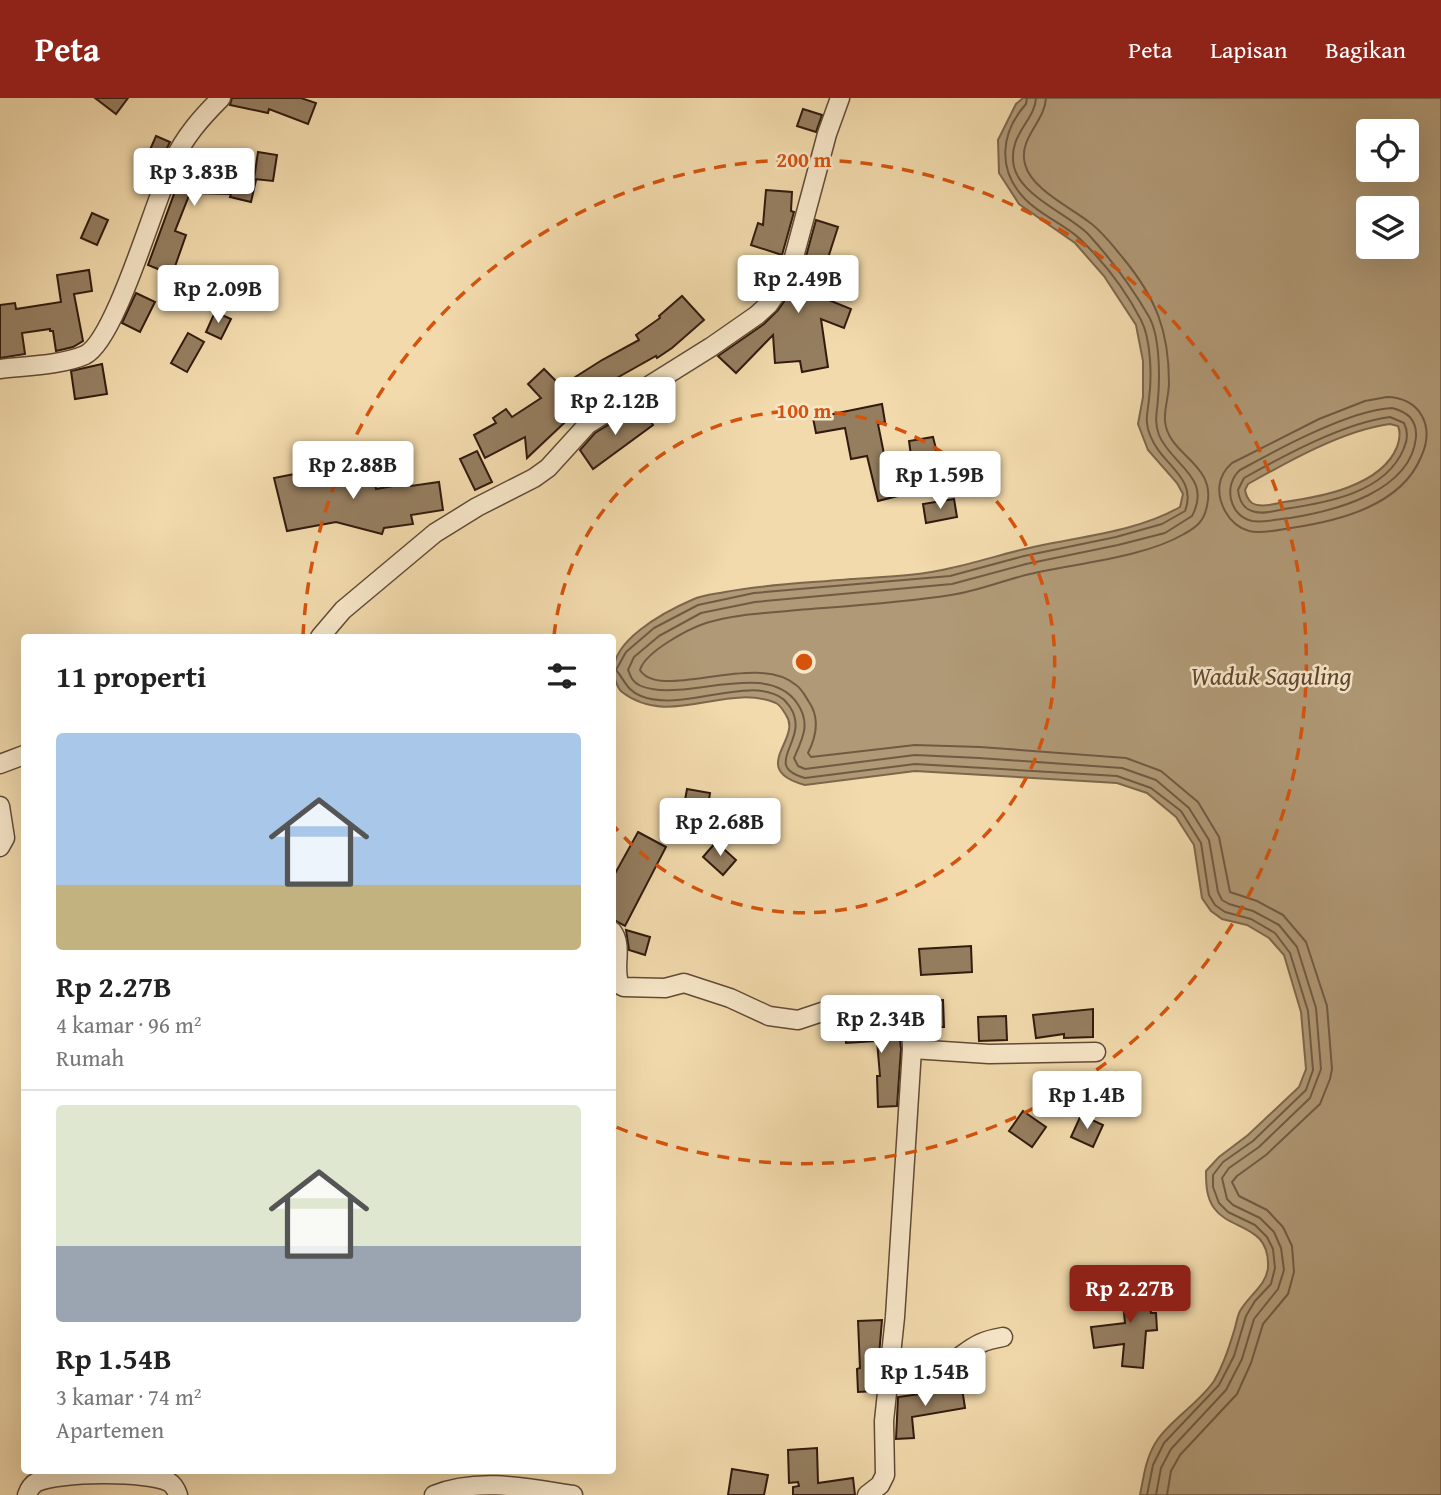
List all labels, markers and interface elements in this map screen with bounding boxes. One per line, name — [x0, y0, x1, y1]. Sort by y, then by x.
text: Peta — [35, 25, 100, 73]
text: Peta — [1128, 32, 1172, 67]
text: Lapisan — [1210, 32, 1287, 67]
text: Bagikan — [1325, 32, 1406, 67]
map controls — [1356, 119, 1419, 259]
button: locate — [1356, 119, 1419, 182]
text: 200 m — [776, 144, 832, 175]
pin: Rp 3.83B — [122, 148, 266, 208]
text: Rp 3.83B — [150, 154, 238, 187]
button: layers — [1356, 196, 1419, 259]
pin: Rp 2.49B — [726, 256, 870, 315]
text: Rp 2.49B — [754, 261, 842, 294]
pin: Rp 2.09B — [146, 266, 290, 325]
text: Rp 2.09B — [174, 271, 262, 304]
pin: Rp 2.12B — [543, 378, 687, 437]
text: Rp 2.12B — [571, 383, 659, 416]
text: 100 m — [776, 395, 832, 426]
pin: Rp 2.88B — [281, 442, 425, 501]
text: Rp 2.88B — [309, 447, 397, 480]
pin: Rp 1.59B — [868, 452, 1012, 511]
text: Rp 1.59B — [896, 457, 984, 490]
centre of rings — [792, 650, 816, 674]
text: 11 properti — [56, 654, 206, 698]
water label: Waduk Saguling — [1190, 656, 1352, 695]
icon: filters — [543, 657, 581, 695]
icon: home — [256, 779, 382, 905]
pin: Rp 2.68B — [648, 798, 792, 858]
text: Rp 2.68B — [676, 804, 764, 837]
text: Rp 2.27B — [56, 964, 172, 1008]
pin: Rp 2.34B — [809, 996, 953, 1055]
text: Rp 2.34B — [837, 1001, 925, 1034]
text: 4 kamar · 96 m² — [56, 1008, 202, 1041]
text: Rumah — [56, 1041, 124, 1074]
pin: Rp 1.4B — [1022, 1072, 1152, 1131]
text: Rp 1.4B — [1049, 1077, 1125, 1110]
icon: home — [256, 1151, 382, 1277]
pin: Rp 2.27B — [1058, 1266, 1202, 1325]
text: Rp 2.27B — [1086, 1271, 1174, 1304]
text: Rp 1.54B — [56, 1336, 172, 1380]
pin: Rp 1.54B — [853, 1348, 997, 1408]
text: Rp 1.54B — [881, 1354, 969, 1387]
text: 3 kamar · 74 m² — [56, 1380, 202, 1413]
text: Apartemen — [56, 1413, 164, 1446]

